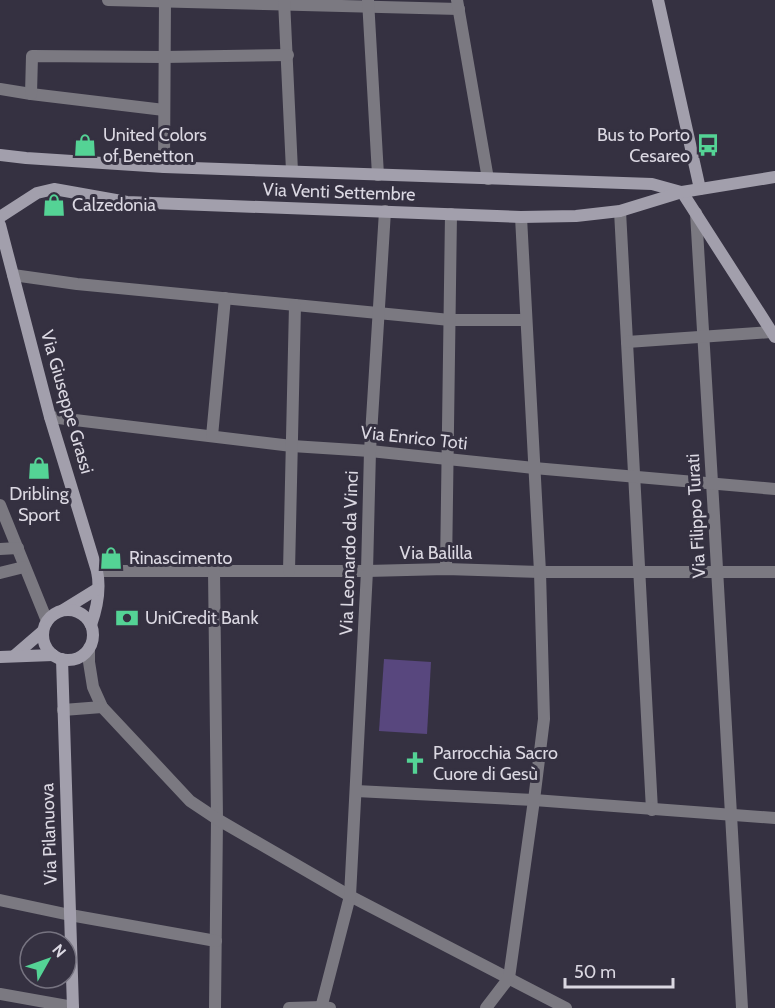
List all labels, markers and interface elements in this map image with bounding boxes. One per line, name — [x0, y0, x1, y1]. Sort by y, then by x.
place label: United Colors of Benetton — [103, 124, 207, 167]
place label: Bus to Porto Cesareo — [597, 124, 690, 167]
shop icon: United Colors of Benetton — [72, 132, 98, 158]
bus stop icon: Bus to Porto Cesareo — [695, 132, 721, 158]
street label: Via Venti Settembre — [262, 178, 416, 206]
shop icon: Calzedonia — [41, 192, 67, 218]
place label: Calzedonia — [72, 194, 156, 216]
street label: Via Giuseppe Grassi — [36, 328, 98, 476]
street label: Via Enrico Toti — [359, 421, 469, 455]
street label: Via Filippo Turati — [682, 453, 710, 579]
shop icon: Dribling Sport — [26, 455, 52, 481]
street label: Via Leonardo da Vinci — [335, 470, 363, 636]
place label: Dribling Sport — [9, 483, 70, 526]
street label: Via Balilla — [400, 542, 473, 564]
shop icon: Rinascimento — [98, 545, 124, 571]
place label: Rinascimento — [129, 547, 233, 569]
bank icon: UniCredit Bank — [114, 605, 140, 631]
place label: UniCredit Bank — [145, 607, 259, 629]
place label: Parrocchia Sacro Cuore di Gesù — [433, 742, 558, 785]
church icon: Parrocchia Sacro Cuore di Gesù — [402, 750, 428, 776]
street label: Via Pilanuova — [36, 782, 62, 885]
north arrow — [18, 930, 78, 990]
text: N — [48, 940, 70, 961]
scale bar — [565, 951, 673, 989]
text: 50 m — [574, 961, 616, 983]

